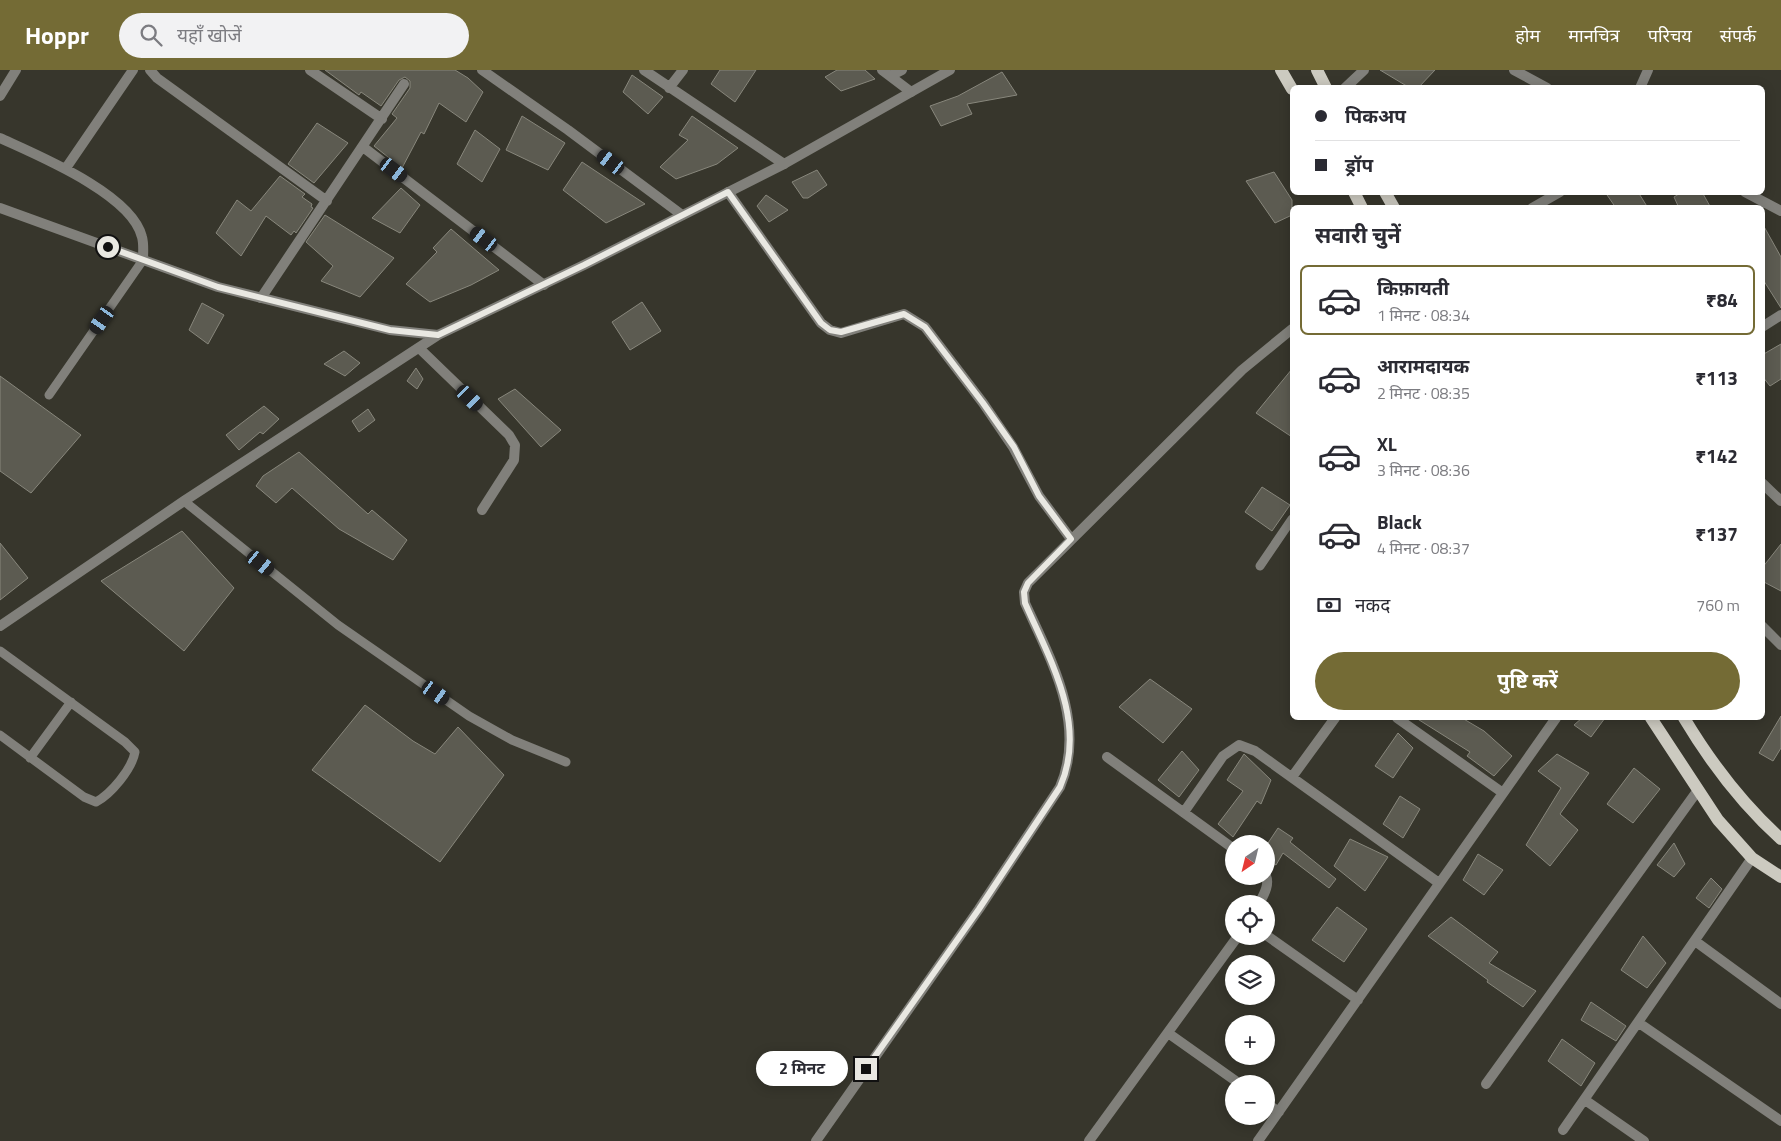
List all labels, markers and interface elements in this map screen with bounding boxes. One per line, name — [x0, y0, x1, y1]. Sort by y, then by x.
search box — [119, 13, 469, 58]
text: Hoppr — [25, 17, 89, 53]
text: यहाँ खोजें — [177, 20, 242, 49]
icon: search — [137, 21, 165, 49]
text: होम — [1515, 22, 1540, 49]
text: मानचित्र — [1568, 22, 1620, 49]
text: परिचय — [1648, 22, 1692, 49]
text: संपर्क — [1720, 22, 1756, 49]
text: पिकअप — [1345, 101, 1406, 130]
car — [594, 147, 627, 177]
text: ड्रॉप — [1345, 150, 1373, 179]
car — [377, 155, 410, 185]
text: सवारी चुनें — [1315, 218, 1401, 252]
car — [467, 224, 500, 254]
route start — [97, 236, 119, 258]
text: किफ़ायती — [1377, 273, 1449, 302]
icon: car — [1317, 278, 1362, 323]
text: ₹84 — [1706, 285, 1738, 314]
car — [87, 303, 116, 337]
text: 1 मिनट · 08:34 — [1377, 303, 1470, 327]
text: आरामदायक — [1377, 351, 1469, 380]
icon: car — [1317, 356, 1362, 401]
text: ₹113 — [1695, 363, 1738, 392]
text: 2 मिनट · 08:35 — [1377, 381, 1470, 405]
car — [453, 382, 486, 414]
text: XL — [1377, 429, 1397, 458]
icon: car — [1317, 434, 1362, 479]
text: ₹142 — [1695, 441, 1738, 470]
text: 3 मिनट · 08:36 — [1377, 458, 1470, 482]
text: Black — [1377, 507, 1422, 536]
icon: car — [1317, 512, 1362, 557]
text: ₹137 — [1695, 519, 1738, 548]
text: 4 मिनट · 08:37 — [1377, 536, 1470, 560]
car — [244, 548, 277, 578]
text: नकद — [1355, 590, 1390, 619]
icon: cash — [1315, 591, 1343, 619]
text: 760 m — [1696, 593, 1740, 617]
button: पुष्टि करें — [1315, 652, 1740, 710]
car — [419, 678, 452, 708]
north arrow — [1225, 835, 1275, 885]
map controls — [1225, 835, 1275, 1125]
button: locate — [1225, 895, 1275, 945]
button: layers — [1225, 955, 1275, 1005]
button: + — [1225, 1015, 1275, 1065]
callout: 2 मिनट — [756, 1052, 848, 1086]
text: 2 मिनट — [779, 1056, 825, 1080]
route end — [855, 1058, 877, 1080]
button: − — [1225, 1075, 1275, 1125]

